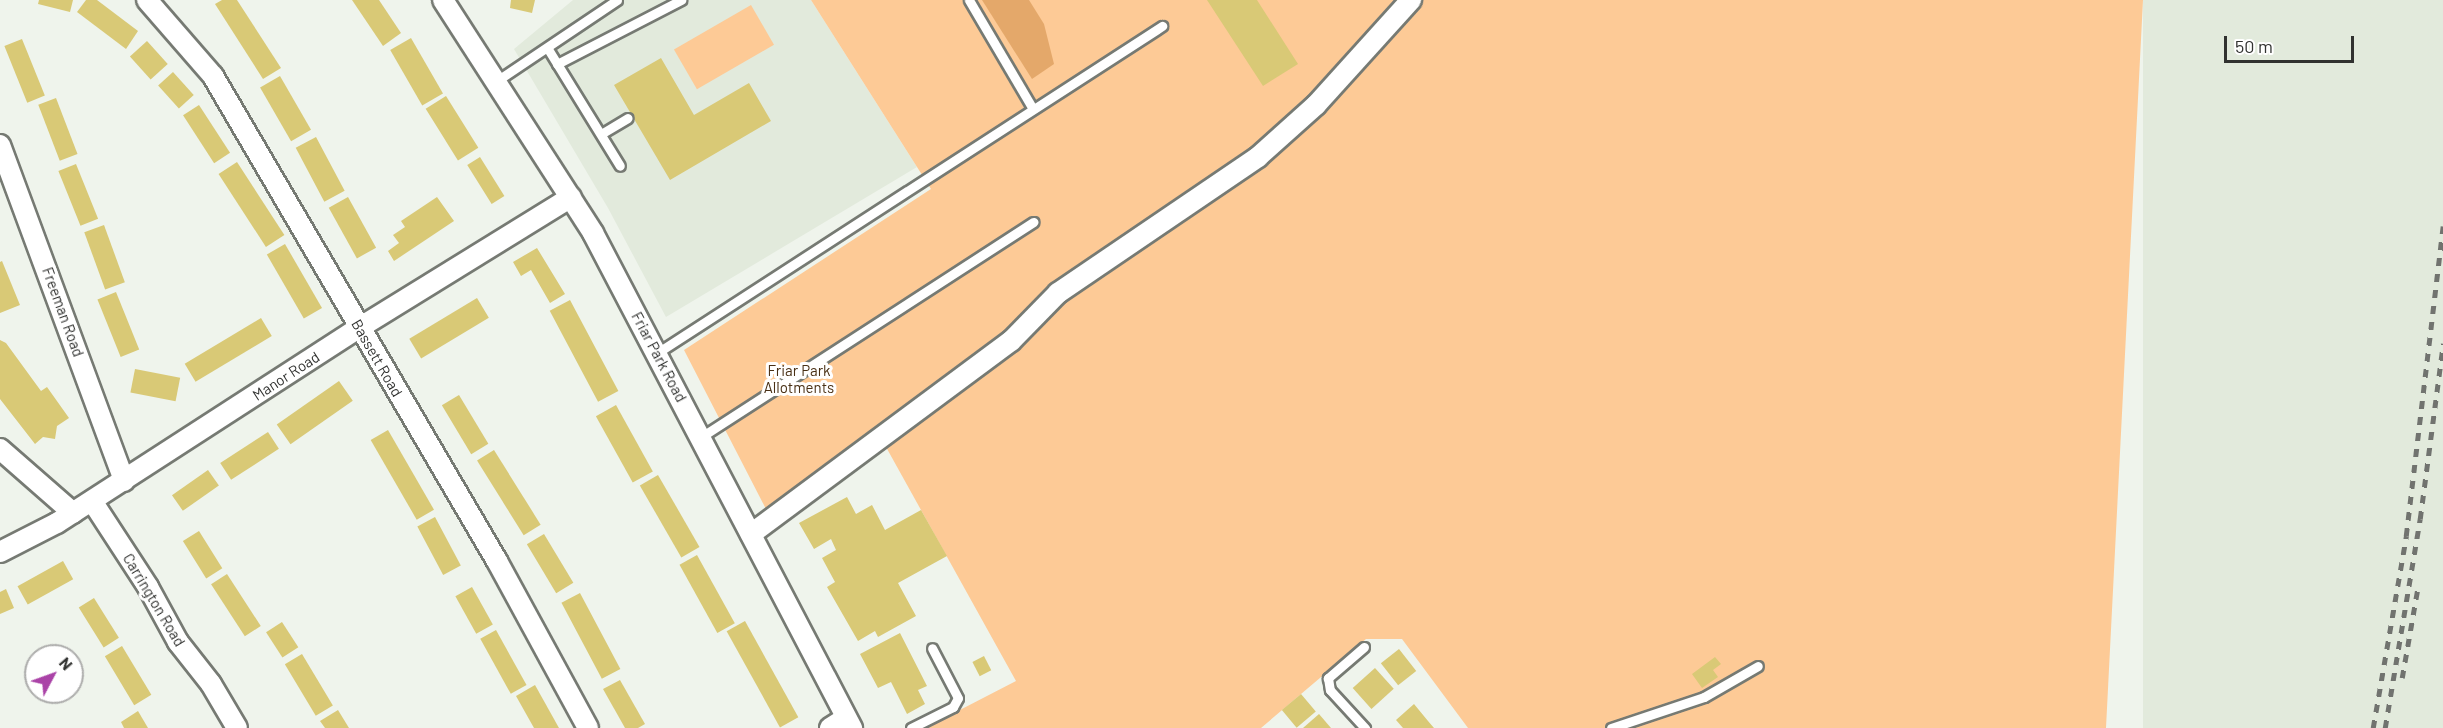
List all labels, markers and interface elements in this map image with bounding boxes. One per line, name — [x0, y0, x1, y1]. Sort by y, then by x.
scale bar — [2227, 24, 2358, 62]
text: 50 m — [2235, 35, 2273, 57]
street label: Freeman Road — [38, 265, 88, 359]
street label: Friar Park Road — [628, 309, 690, 405]
street label: Bassett Road — [348, 316, 406, 400]
street label: Manor Road — [249, 348, 323, 404]
park label: Friar Park Allotments — [764, 361, 834, 396]
street label: Carrington Road — [119, 550, 189, 650]
north arrow — [24, 644, 84, 704]
text: N — [56, 653, 77, 673]

